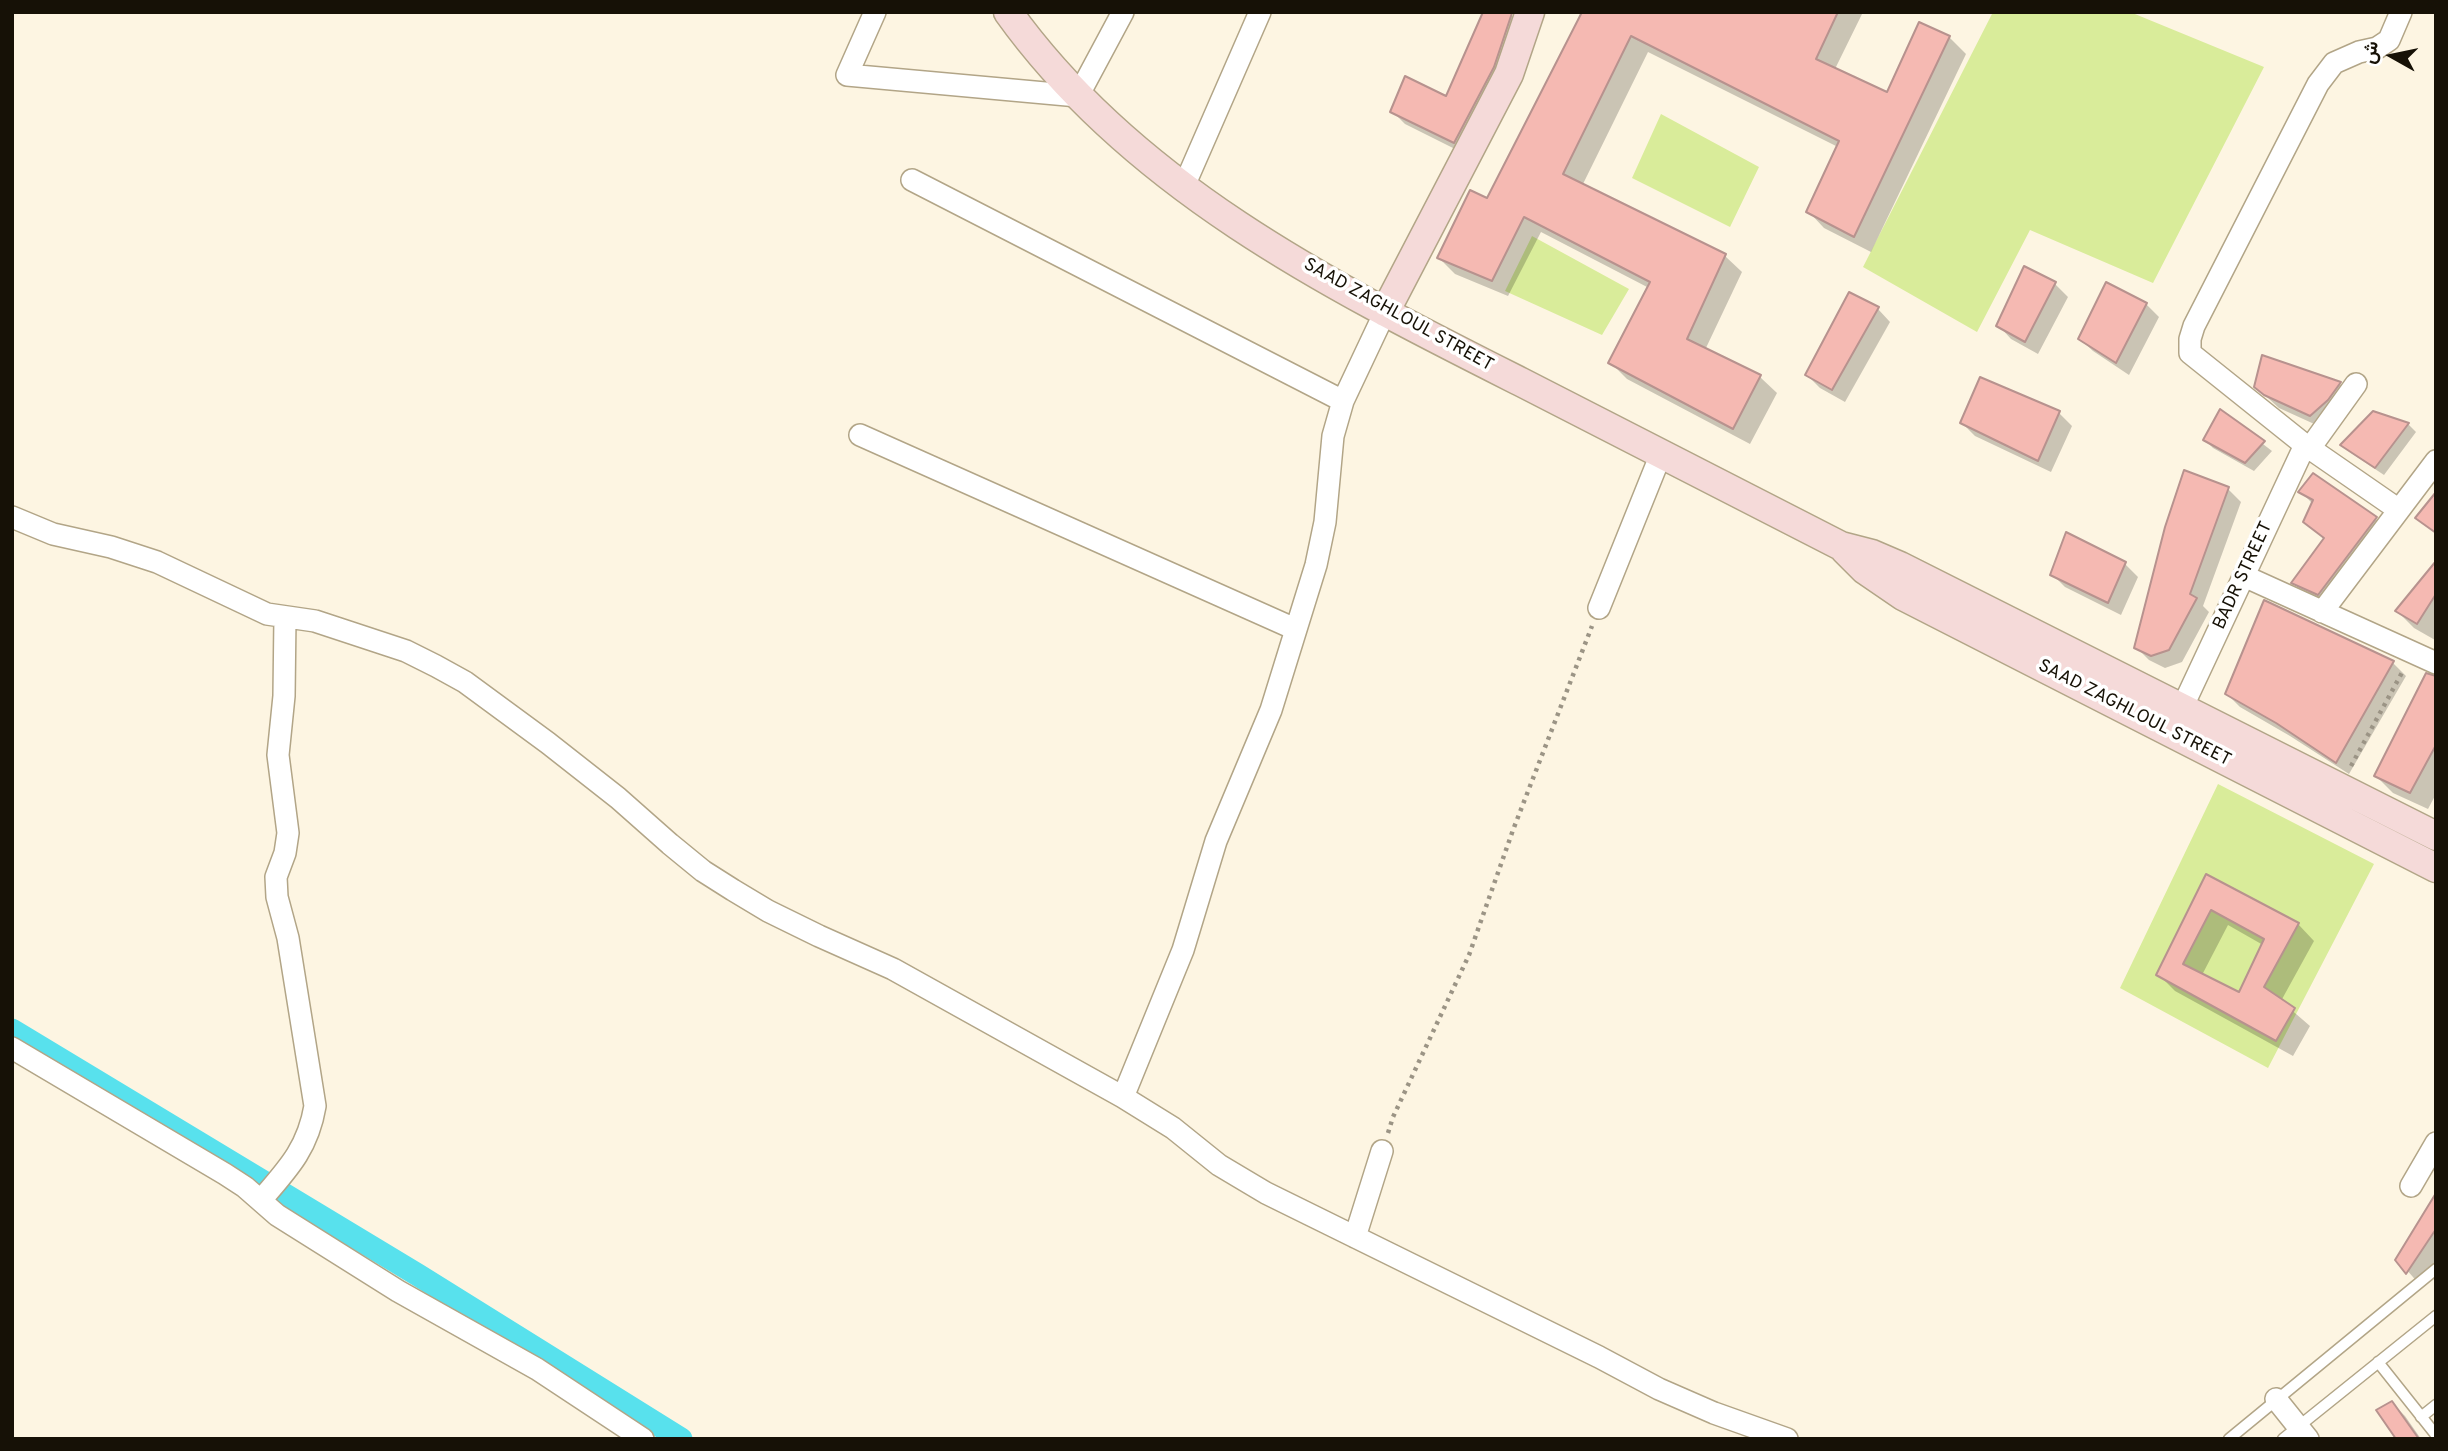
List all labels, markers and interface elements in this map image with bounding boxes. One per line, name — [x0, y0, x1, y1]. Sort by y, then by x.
north arrow — [2357, 21, 2427, 91]
text: ش — [2358, 40, 2385, 66]
street label: SAAD ZAGHLOUL STREET — [1299, 255, 1497, 377]
street label: BADR STREET — [2210, 519, 2278, 633]
street label: SAAD ZAGHLOUL STREET — [2034, 656, 2234, 772]

